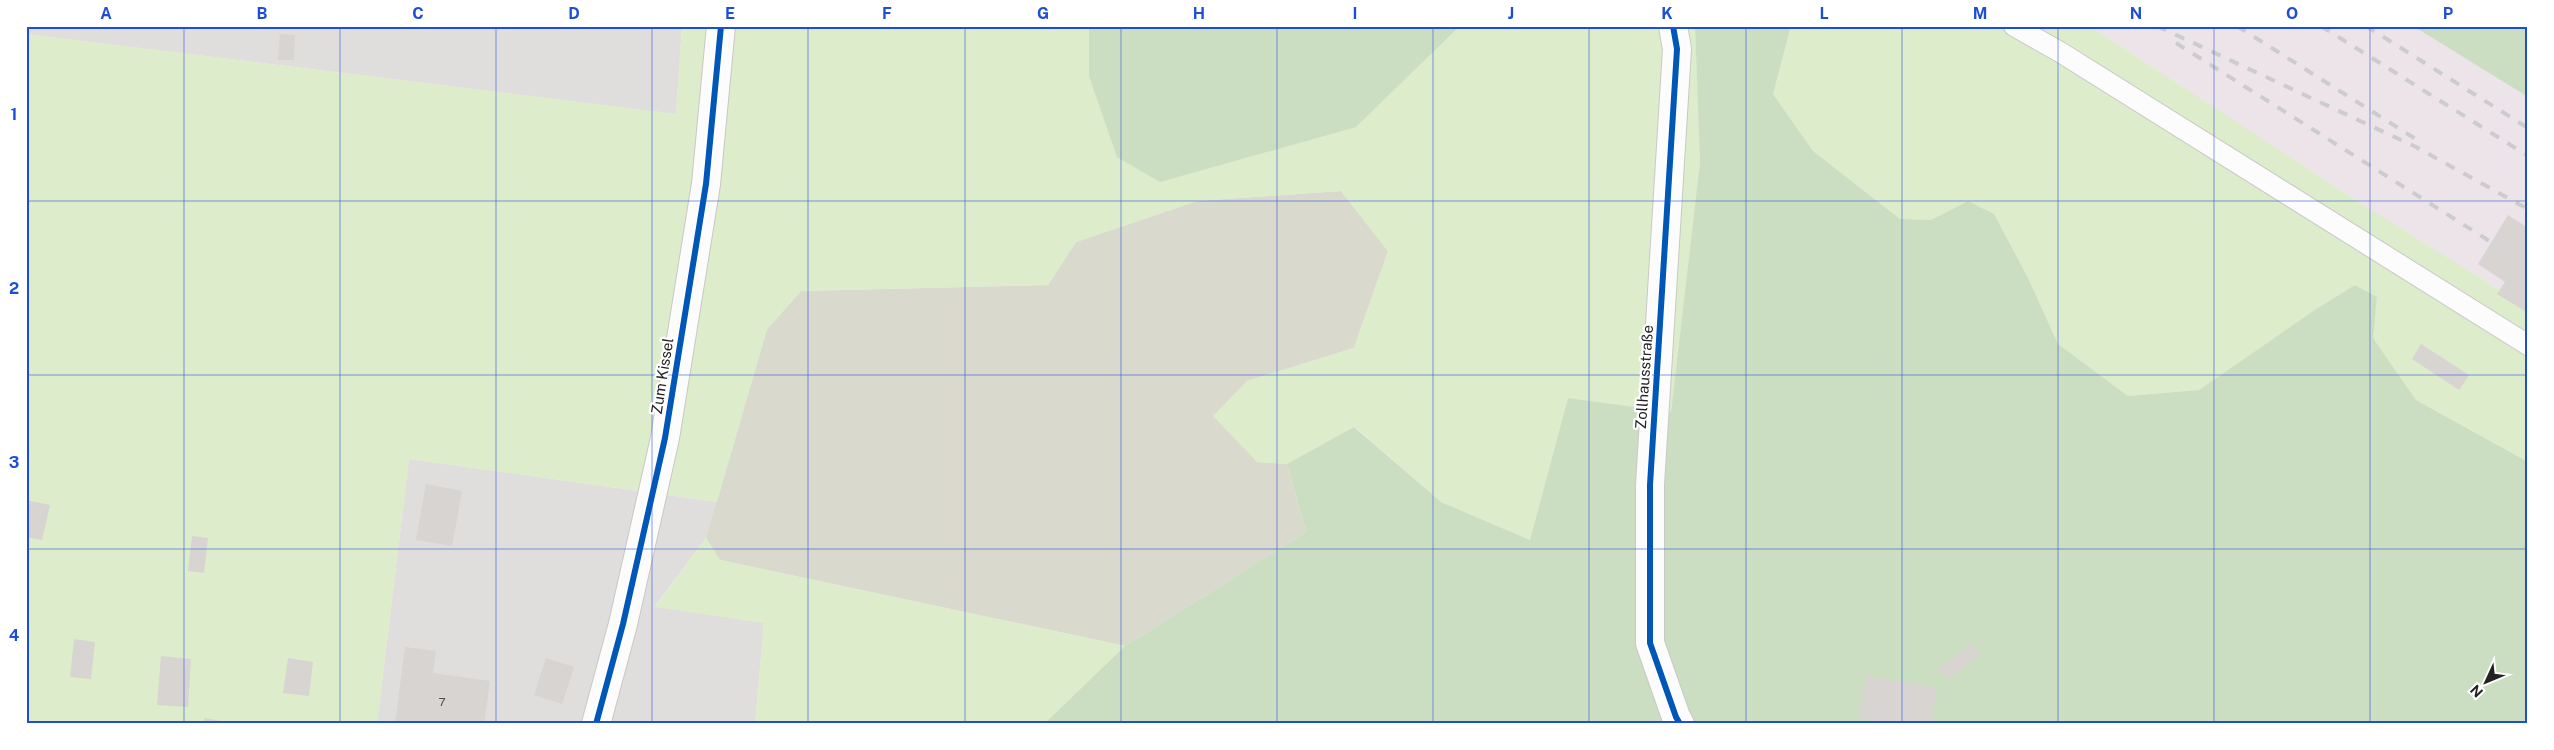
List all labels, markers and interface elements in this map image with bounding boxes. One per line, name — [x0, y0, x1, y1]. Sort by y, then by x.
text: A — [100, 4, 112, 23]
text: B — [257, 4, 268, 23]
text: C — [412, 4, 424, 23]
text: D — [568, 4, 580, 23]
text: E — [725, 4, 735, 23]
text: F — [882, 4, 892, 23]
text: G — [1037, 4, 1049, 23]
text: H — [1193, 4, 1205, 23]
text: I — [1353, 4, 1357, 23]
text: J — [1508, 4, 1514, 23]
text: K — [1661, 4, 1673, 23]
text: L — [1819, 4, 1829, 23]
text: M — [1973, 4, 1987, 23]
text: N — [2130, 4, 2142, 23]
text: O — [2286, 4, 2298, 23]
text: P — [2443, 4, 2453, 23]
text: 1 — [11, 105, 17, 124]
text: 2 — [9, 279, 19, 298]
street label: Zollhausstraße — [1632, 324, 1656, 430]
street label: Zum Kissel — [648, 337, 676, 415]
text: 3 — [9, 453, 19, 472]
text: 4 — [9, 626, 20, 645]
north arrow — [2462, 658, 2512, 708]
text: N — [2467, 682, 2486, 701]
house number: 7 — [438, 695, 446, 709]

